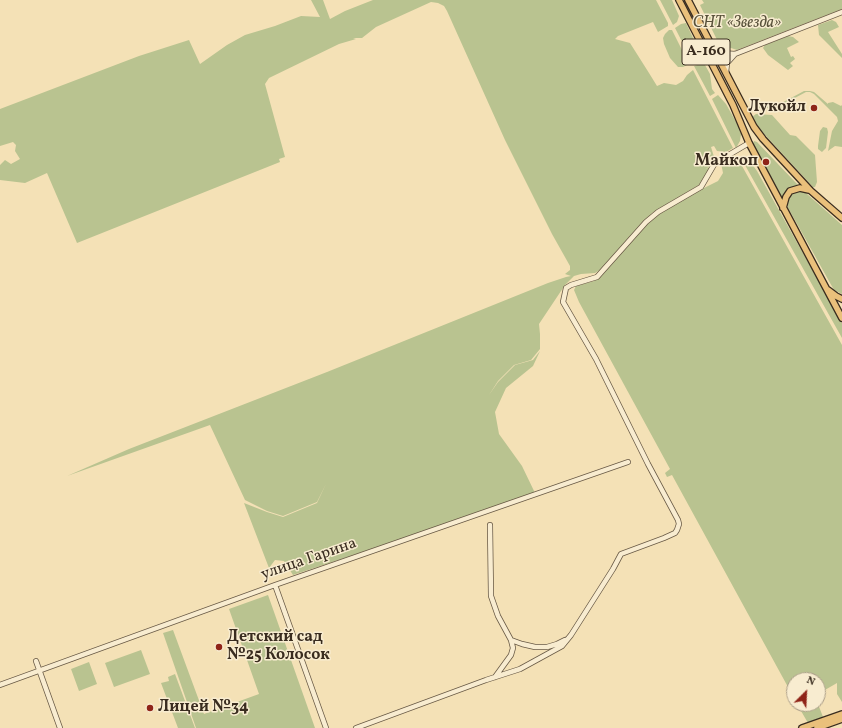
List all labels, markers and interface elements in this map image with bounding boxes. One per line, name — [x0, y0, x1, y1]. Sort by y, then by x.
park label: СНТ «Звезда» — [693, 14, 781, 34]
road number: А-160 — [682, 39, 730, 65]
place label: Лукойл — [748, 98, 806, 118]
marker: Лукойл — [809, 103, 819, 113]
place label: Майкоп — [695, 152, 758, 172]
marker: Майкоп — [761, 157, 771, 167]
street label: улица Гарина — [259, 535, 359, 585]
place label: Детский сад №25 Колосок — [227, 628, 330, 666]
marker: Детский сад №25 Колосок — [214, 642, 224, 652]
north arrow — [786, 672, 826, 712]
text: N — [804, 673, 817, 690]
place label: Лицей №34 — [158, 698, 249, 718]
marker: Лицей №34 — [145, 703, 155, 713]

